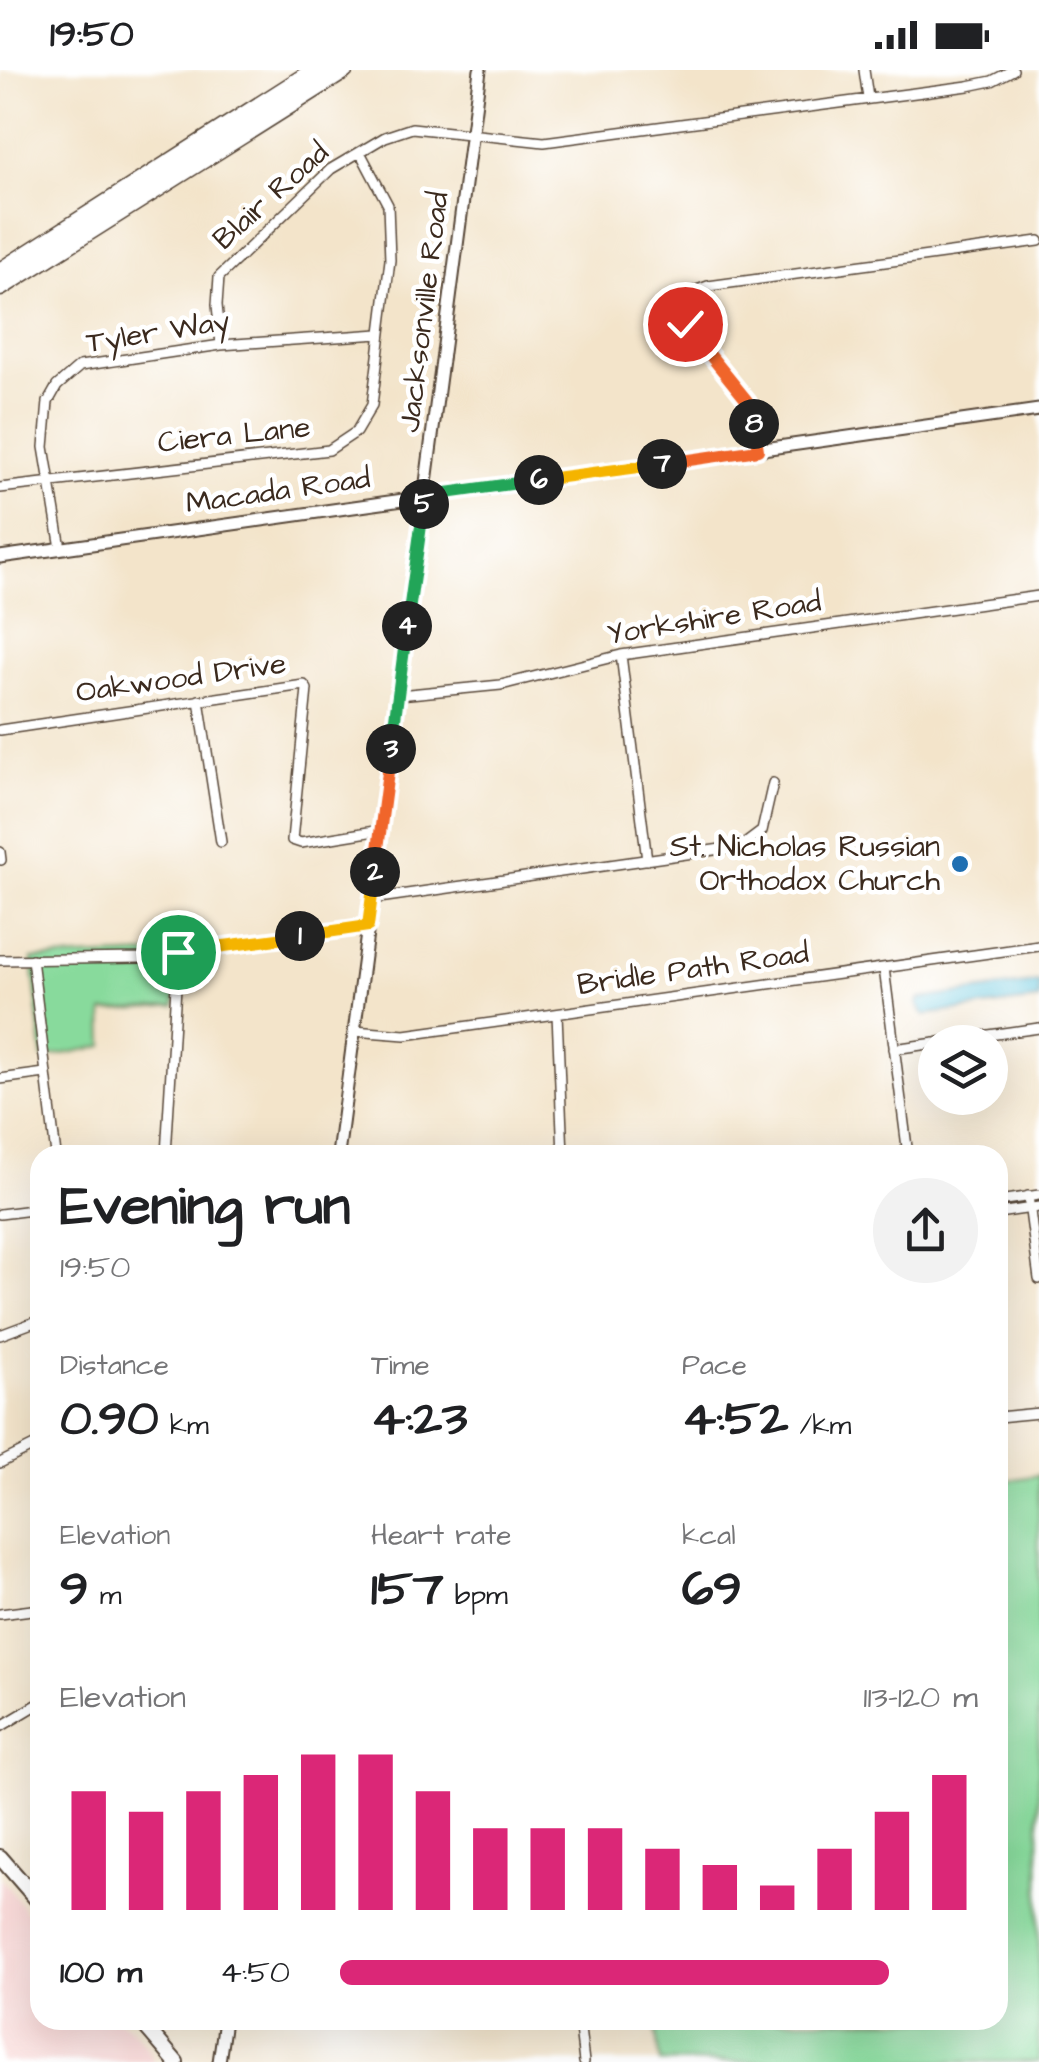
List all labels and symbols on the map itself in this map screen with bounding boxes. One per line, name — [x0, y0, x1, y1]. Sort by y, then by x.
street label: Blair Road — [204, 132, 338, 260]
street label: Jacksonville Road — [388, 189, 460, 435]
pin — [643, 282, 728, 367]
street label: Tyler Way — [83, 300, 233, 365]
pin: 8 — [729, 399, 779, 449]
street label: Ciera Lane — [156, 406, 312, 464]
pin: 7 — [637, 439, 687, 489]
pin: 6 — [514, 455, 564, 505]
street label: Macada Road — [183, 457, 373, 525]
pin: 5 — [399, 479, 449, 529]
street label: Yorkshire Road — [604, 580, 824, 656]
pin: 4 — [382, 601, 432, 651]
street label: Oakwood Drive — [73, 642, 289, 714]
pin: 3 — [366, 724, 416, 774]
place label: St. Nicholas Russian Orthodox Church — [670, 826, 940, 902]
pin: 2 — [350, 847, 400, 897]
marker: St. Nicholas Russian Orthodox Church — [949, 853, 971, 875]
pin — [136, 910, 221, 995]
pin: 1 — [275, 911, 325, 961]
street label: Bridle Path Road — [575, 932, 811, 1006]

